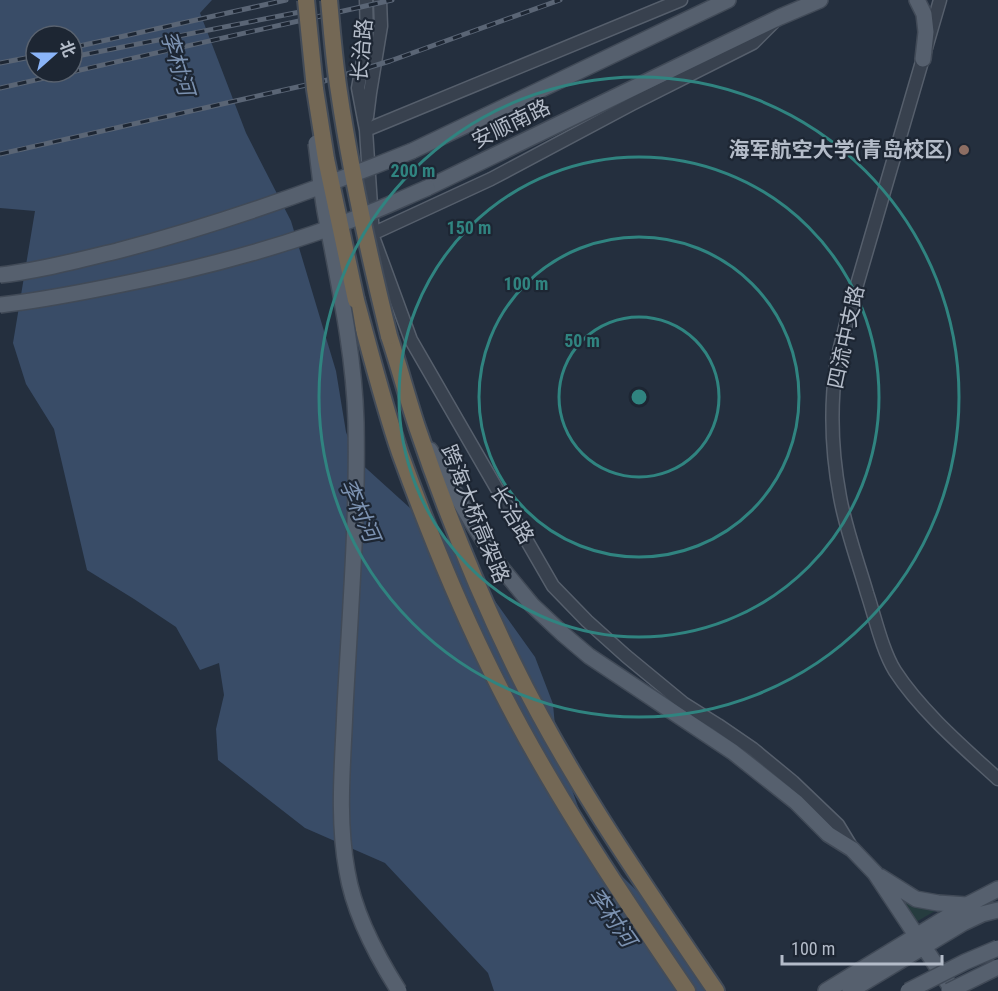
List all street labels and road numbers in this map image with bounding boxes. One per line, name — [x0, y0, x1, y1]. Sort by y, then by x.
street label: 长治路 — [347, 18, 377, 82]
street label: 安顺南路 — [468, 95, 554, 153]
street label: 四流中支路 — [823, 283, 869, 391]
street label: 跨海大桥高架路 — [436, 441, 514, 587]
street label: 长治路 — [485, 482, 539, 548]

